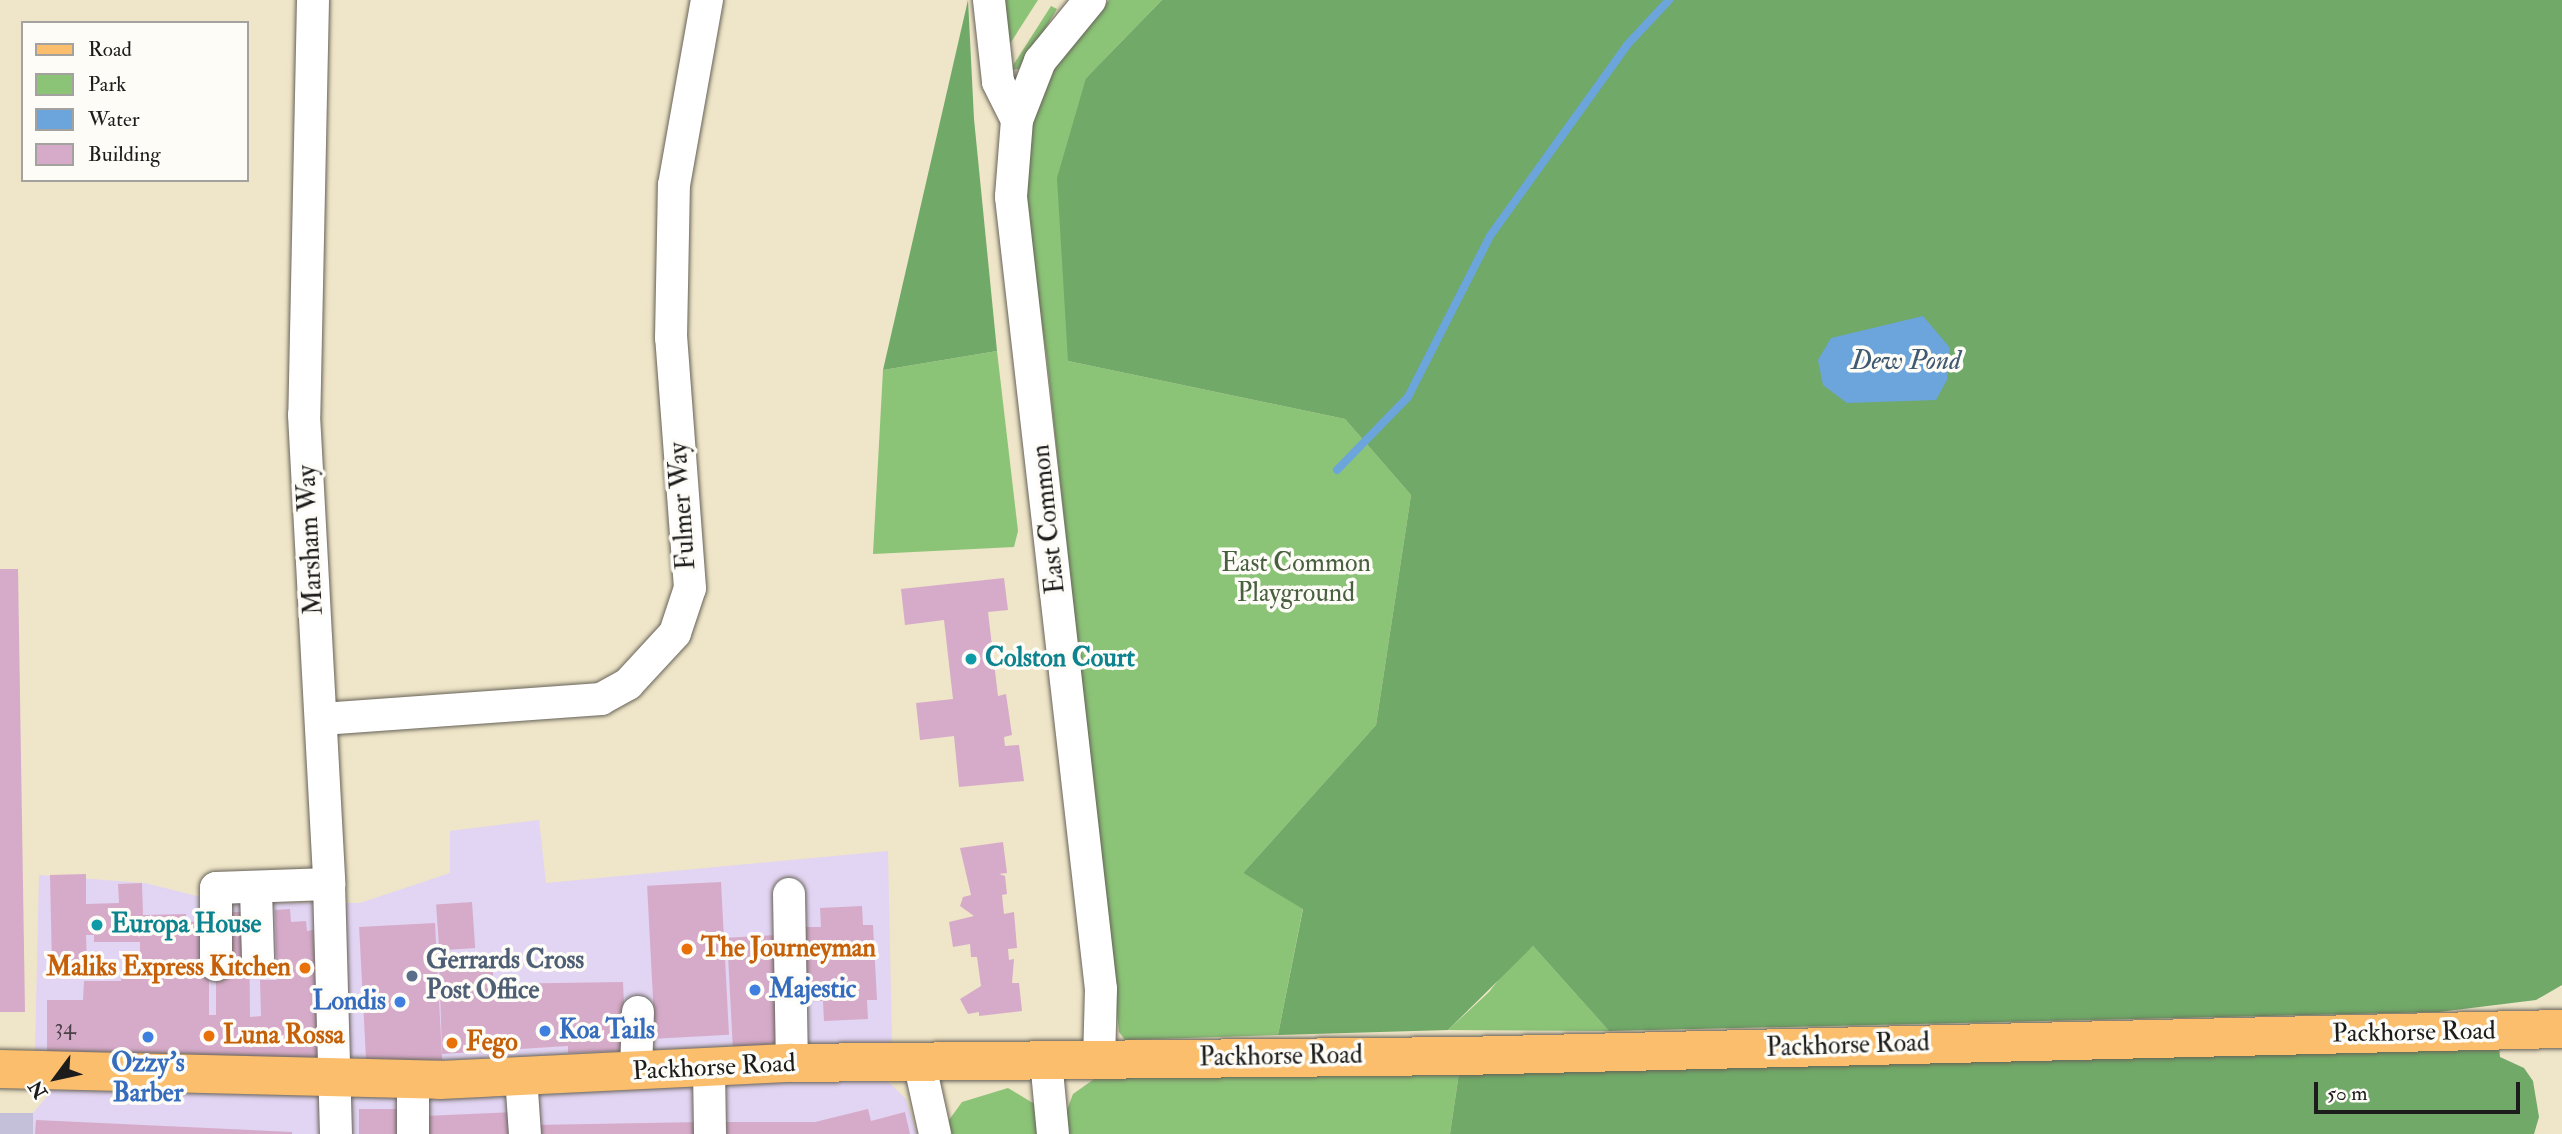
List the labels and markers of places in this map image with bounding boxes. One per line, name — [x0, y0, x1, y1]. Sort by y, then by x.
place label: Colston Court — [985, 643, 1135, 675]
marker: Colston Court — [963, 651, 979, 667]
place label: Europa House — [111, 909, 261, 941]
marker: Europa House — [89, 917, 105, 933]
place label: The Journeyman — [701, 933, 876, 965]
marker: The Journeyman — [679, 941, 695, 957]
place label: Gerrards Cross Post Office — [426, 945, 584, 1006]
place label: Maliks Express Kitchen — [46, 952, 291, 984]
marker: Maliks Express Kitchen — [297, 960, 313, 976]
marker: Gerrards Cross Post Office — [404, 968, 420, 984]
place label: Majestic — [769, 974, 856, 1006]
marker: Majestic — [747, 982, 763, 998]
place label: Londis — [313, 986, 386, 1018]
marker: Londis — [392, 994, 408, 1010]
place label: Koa Tails — [559, 1015, 655, 1047]
place label: Luna Rossa — [223, 1020, 344, 1052]
marker: Koa Tails — [537, 1023, 553, 1039]
place label: Fego — [466, 1027, 518, 1059]
marker: Luna Rossa — [201, 1028, 217, 1044]
marker: Ozzy's Barber — [140, 1029, 156, 1045]
marker: Fego — [444, 1035, 460, 1051]
place label: Ozzy's Barber — [111, 1048, 185, 1110]

